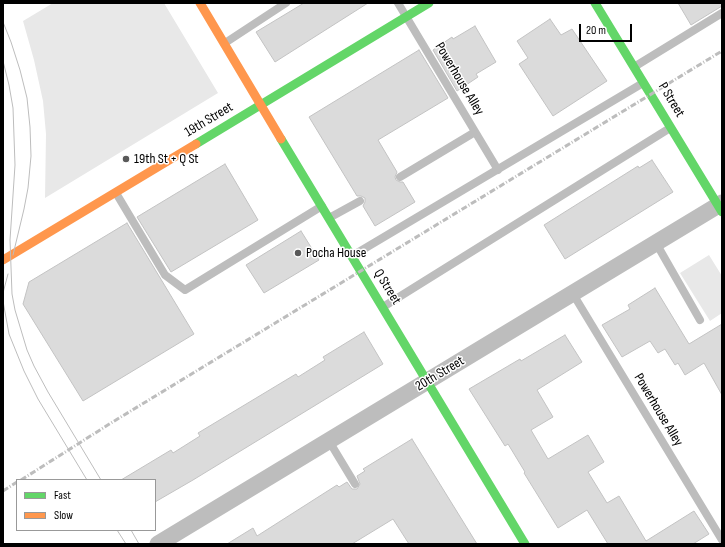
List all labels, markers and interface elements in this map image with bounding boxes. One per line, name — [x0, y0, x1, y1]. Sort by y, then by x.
scale bar — [581, 16, 634, 42]
text: 20 m — [586, 23, 606, 38]
street label: Powerhouse Alley — [431, 40, 487, 118]
street label: P Street — [654, 80, 688, 120]
street label: 19th Street — [182, 99, 236, 141]
place label: 19th St + Q St — [134, 151, 199, 167]
marker: 19th St + Q St — [121, 154, 131, 164]
place label: Pocha House — [306, 245, 366, 261]
marker: Pocha House — [293, 248, 303, 258]
street label: Q Street — [370, 266, 404, 308]
street label: 20th Street — [413, 353, 467, 395]
street label: Powerhouse Alley — [630, 371, 686, 449]
legend — [16, 479, 156, 531]
text: Fast — [54, 488, 71, 503]
text: Slow — [54, 508, 73, 523]

